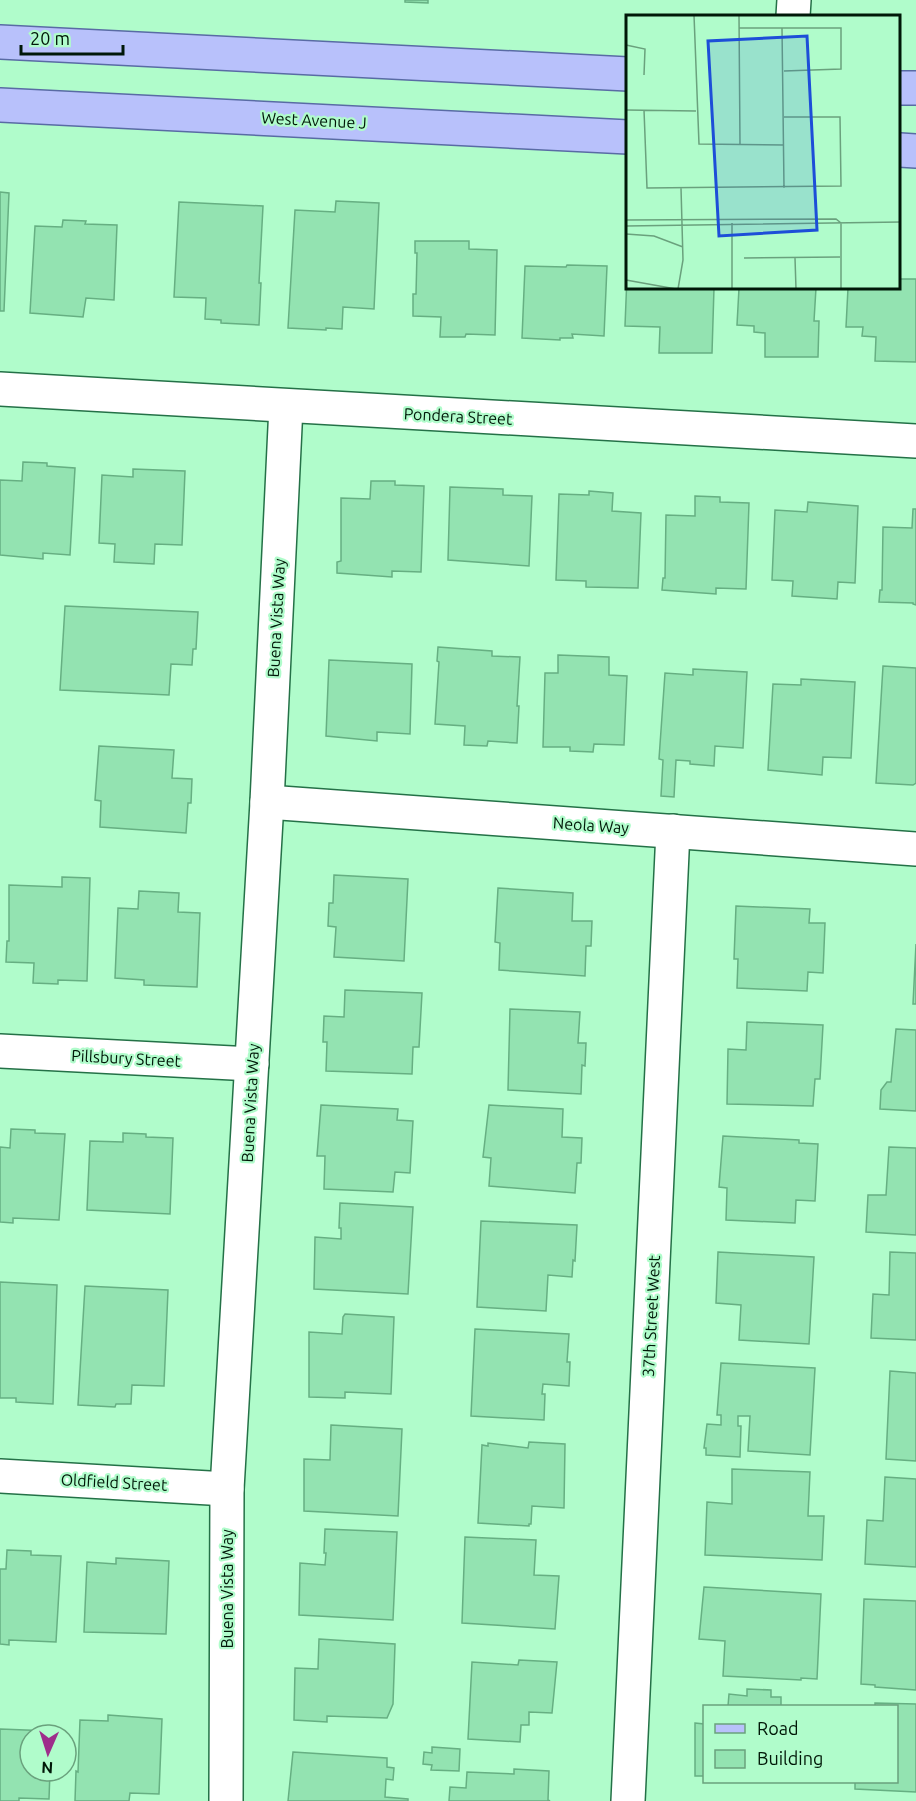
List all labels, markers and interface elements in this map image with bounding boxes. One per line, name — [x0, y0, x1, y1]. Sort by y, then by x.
inset map — [626, 15, 901, 290]
scale bar — [21, 18, 123, 56]
text: 20 m — [30, 28, 70, 48]
street label: West Avenue J — [261, 108, 367, 132]
street label: Pondera Street — [403, 404, 513, 428]
street label: Buena Vista Way — [264, 558, 288, 678]
street label: Neola Way — [552, 813, 630, 837]
street label: Buena Vista Way — [238, 1043, 262, 1163]
street label: Pillsbury Street — [71, 1046, 182, 1070]
street label: 37th Street West — [639, 1254, 663, 1377]
street label: Oldfield Street — [60, 1470, 168, 1494]
street label: Buena Vista Way — [218, 1529, 236, 1649]
legend — [703, 1705, 898, 1783]
text: Road — [757, 1718, 799, 1738]
north arrow — [18, 1723, 78, 1783]
text: Building — [757, 1748, 823, 1768]
text: N — [41, 1759, 54, 1777]

